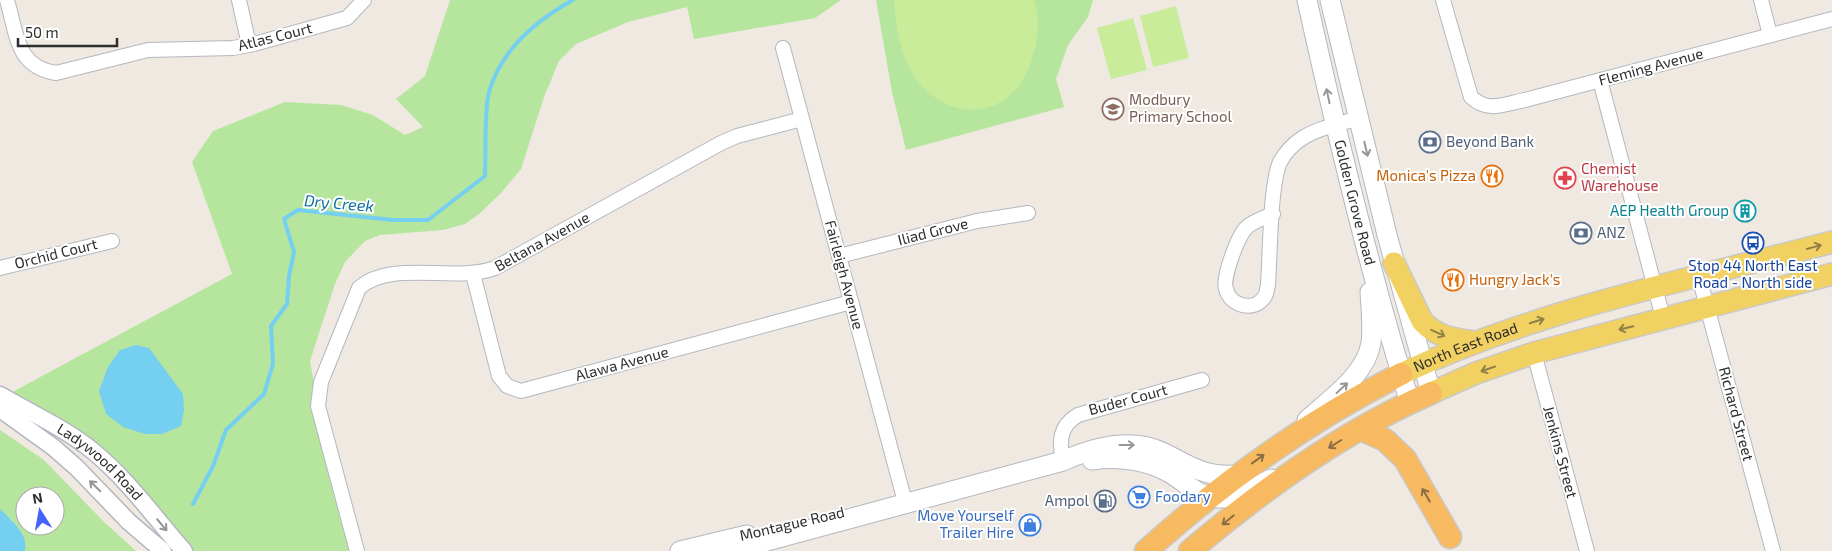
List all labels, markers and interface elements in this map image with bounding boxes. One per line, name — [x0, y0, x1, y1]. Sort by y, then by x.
scale bar — [18, 15, 116, 47]
street label: Atlas Court — [236, 18, 314, 54]
text: 50 m — [25, 23, 59, 41]
street label: Fleming Avenue — [1596, 43, 1705, 89]
one-way arrow — [1323, 88, 1332, 104]
place label: Modbury Primary School — [1129, 90, 1232, 125]
school or university icon: Modbury Primary School — [1101, 97, 1125, 121]
bank icon: Beyond Bank — [1418, 130, 1442, 154]
place label: Beyond Bank — [1446, 132, 1535, 150]
street label: Golden Grove Road — [1331, 138, 1380, 267]
one-way arrow — [1362, 141, 1371, 157]
place label: Chemist Warehouse — [1581, 159, 1659, 194]
restaurant icon: Monica's Pizza — [1480, 164, 1504, 188]
place label: Monica's Pizza — [1376, 166, 1476, 184]
pharmacy icon: Chemist Warehouse — [1553, 166, 1577, 190]
water label: Dry Creek — [303, 190, 375, 216]
building icon: AEP Health Group — [1733, 199, 1757, 223]
place label: AEP Health Group — [1610, 201, 1729, 219]
street label: Beltana Avenue — [491, 208, 592, 275]
street label: Iliad Grove — [896, 214, 970, 248]
street label: Fairleigh Avenue — [822, 218, 868, 331]
bank icon: ANZ — [1569, 221, 1593, 245]
place label: ANZ — [1597, 223, 1625, 241]
bus stop icon: Stop 44 North East Road - North side — [1741, 231, 1765, 255]
street label: Orchid Court — [12, 234, 99, 272]
one-way arrow — [1805, 241, 1821, 251]
place label: Stop 44 North East Road - North side — [1688, 256, 1818, 291]
restaurant icon: Hungry Jack's — [1441, 268, 1465, 292]
place label: Hungry Jack's — [1469, 270, 1560, 288]
one-way arrow — [1529, 316, 1544, 325]
street label: North East Road — [1410, 318, 1520, 375]
one-way arrow — [1619, 323, 1635, 333]
one-way arrow — [1430, 328, 1445, 338]
street label: Alawa Avenue — [573, 342, 670, 384]
one-way arrow — [1481, 365, 1496, 374]
street label: Richard Street — [1716, 365, 1758, 463]
street label: Buder Court — [1086, 380, 1169, 418]
one-way arrow — [1336, 382, 1348, 394]
street label: Jenkins Street — [1540, 404, 1582, 500]
street label: Ladywood Road — [54, 419, 147, 504]
one-way arrow — [1328, 439, 1342, 449]
one-way arrow — [1118, 440, 1134, 450]
one-way arrow — [1251, 454, 1264, 465]
one-way arrow — [89, 480, 102, 492]
supermarket icon: Foodary — [1127, 485, 1151, 509]
north arrow — [15, 486, 65, 536]
place label: Foodary — [1155, 487, 1211, 505]
one-way arrow — [1421, 487, 1431, 502]
text: N — [31, 488, 44, 507]
fuel station icon: Ampol — [1093, 489, 1117, 513]
place label: Ampol — [1045, 491, 1090, 509]
street label: Montague Road — [738, 502, 846, 544]
place label: Move Yourself Trailer Hire — [917, 506, 1014, 541]
shop icon: Move Yourself Trailer Hire — [1018, 513, 1042, 537]
one-way arrow — [1222, 514, 1235, 525]
one-way arrow — [156, 519, 168, 532]

